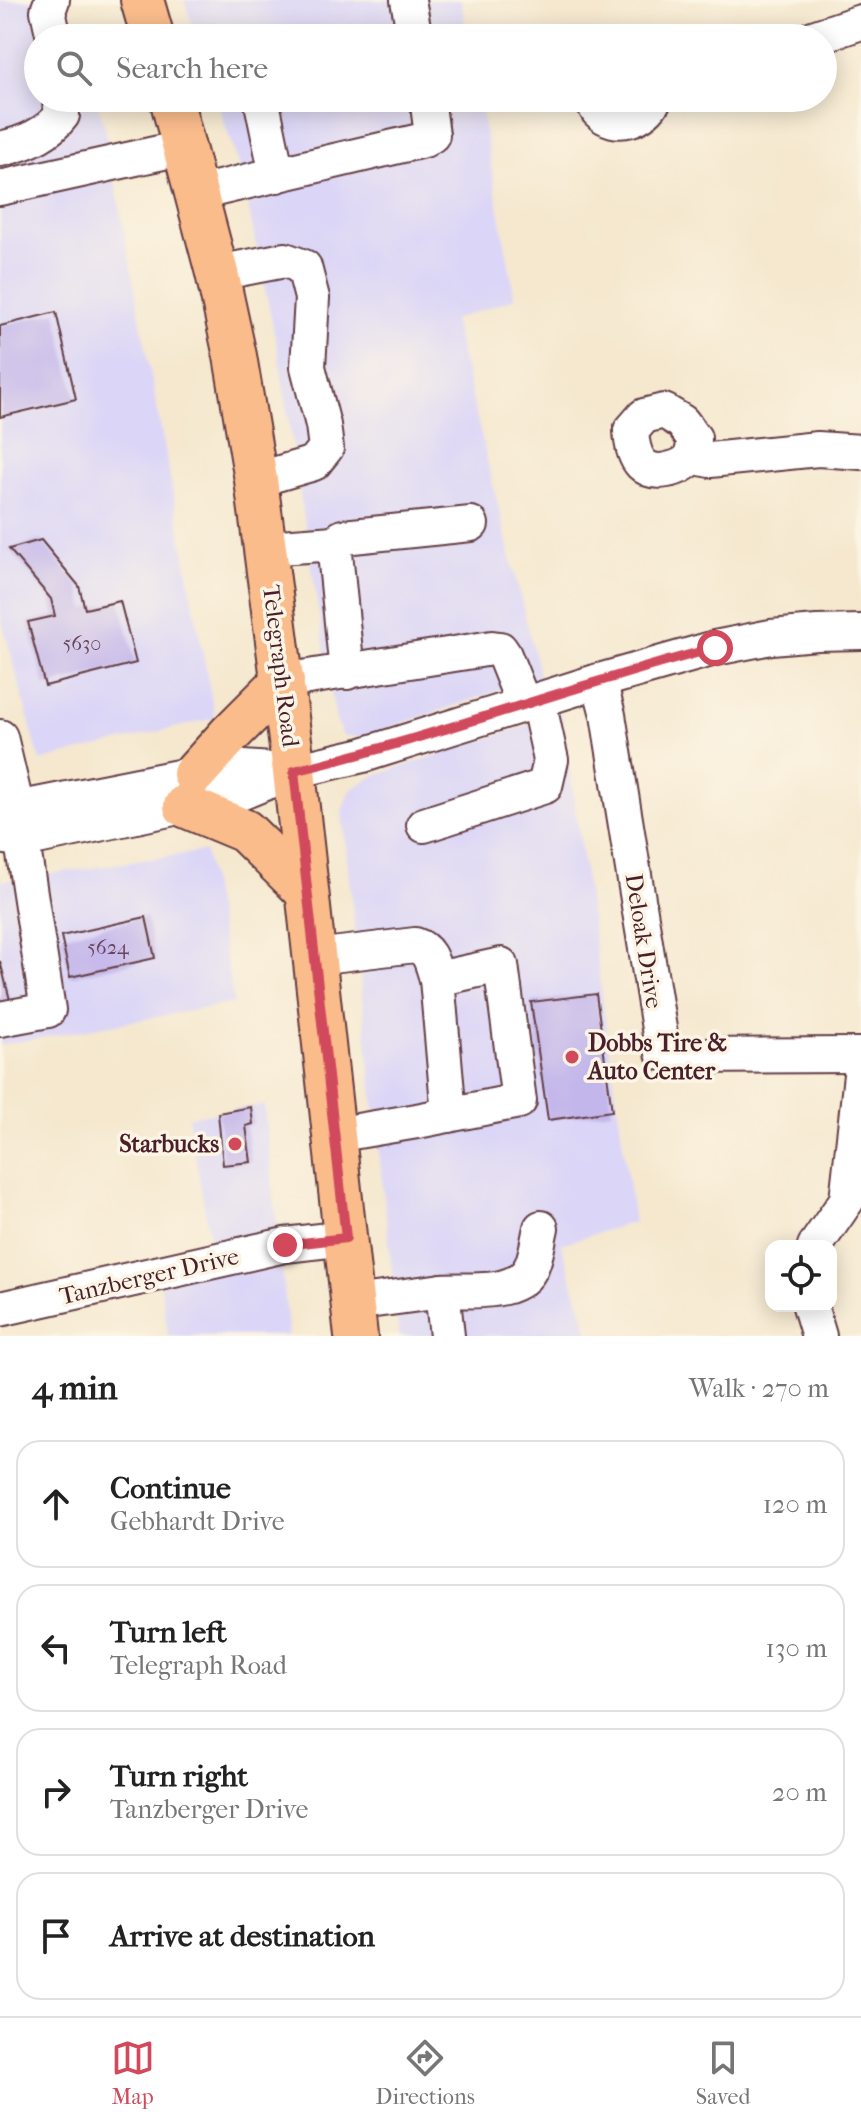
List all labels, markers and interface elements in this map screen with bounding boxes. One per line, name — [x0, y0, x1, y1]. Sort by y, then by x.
search box — [24, 24, 837, 112]
icon: search — [52, 46, 96, 90]
text: Search here — [116, 51, 268, 86]
street label: Telegraph Road — [257, 583, 305, 750]
route start — [697, 630, 733, 666]
house number: 5630 — [63, 632, 101, 655]
street label: Deloak Drive — [620, 872, 668, 1010]
house number: 5624 — [87, 936, 130, 959]
place label: Dobbs Tire & Auto Center — [586, 1029, 727, 1085]
marker: Dobbs Tire & Auto Center — [563, 1048, 581, 1066]
place label: Starbucks — [119, 1130, 219, 1158]
marker: Starbucks — [226, 1135, 244, 1153]
route end — [267, 1227, 303, 1263]
map controls — [765, 1240, 837, 1312]
button: locate — [765, 1240, 837, 1312]
street label: Tanzberger Drive — [57, 1242, 241, 1310]
text: 4 min — [32, 1368, 117, 1408]
text: Walk · 270 m — [689, 1373, 829, 1404]
text: Continue — [110, 1471, 231, 1506]
icon: ahead — [34, 1482, 78, 1526]
text: 120 m — [763, 1489, 827, 1520]
text: Gebhardt Drive — [110, 1506, 285, 1537]
text: Turn left — [110, 1615, 227, 1650]
icon: left — [34, 1626, 78, 1670]
text: 130 m — [766, 1633, 827, 1664]
text: Telegraph Road — [110, 1650, 287, 1681]
text: Turn right — [110, 1759, 248, 1794]
icon: right — [34, 1770, 78, 1814]
text: 20 m — [772, 1777, 827, 1808]
text: Tanzberger Drive — [110, 1794, 308, 1825]
icon: arrive — [34, 1914, 78, 1958]
text: Arrive at destination — [110, 1919, 375, 1954]
tab: Map — [111, 2036, 155, 2110]
tab: Directions — [376, 2036, 475, 2110]
tab: Saved — [696, 2036, 750, 2110]

